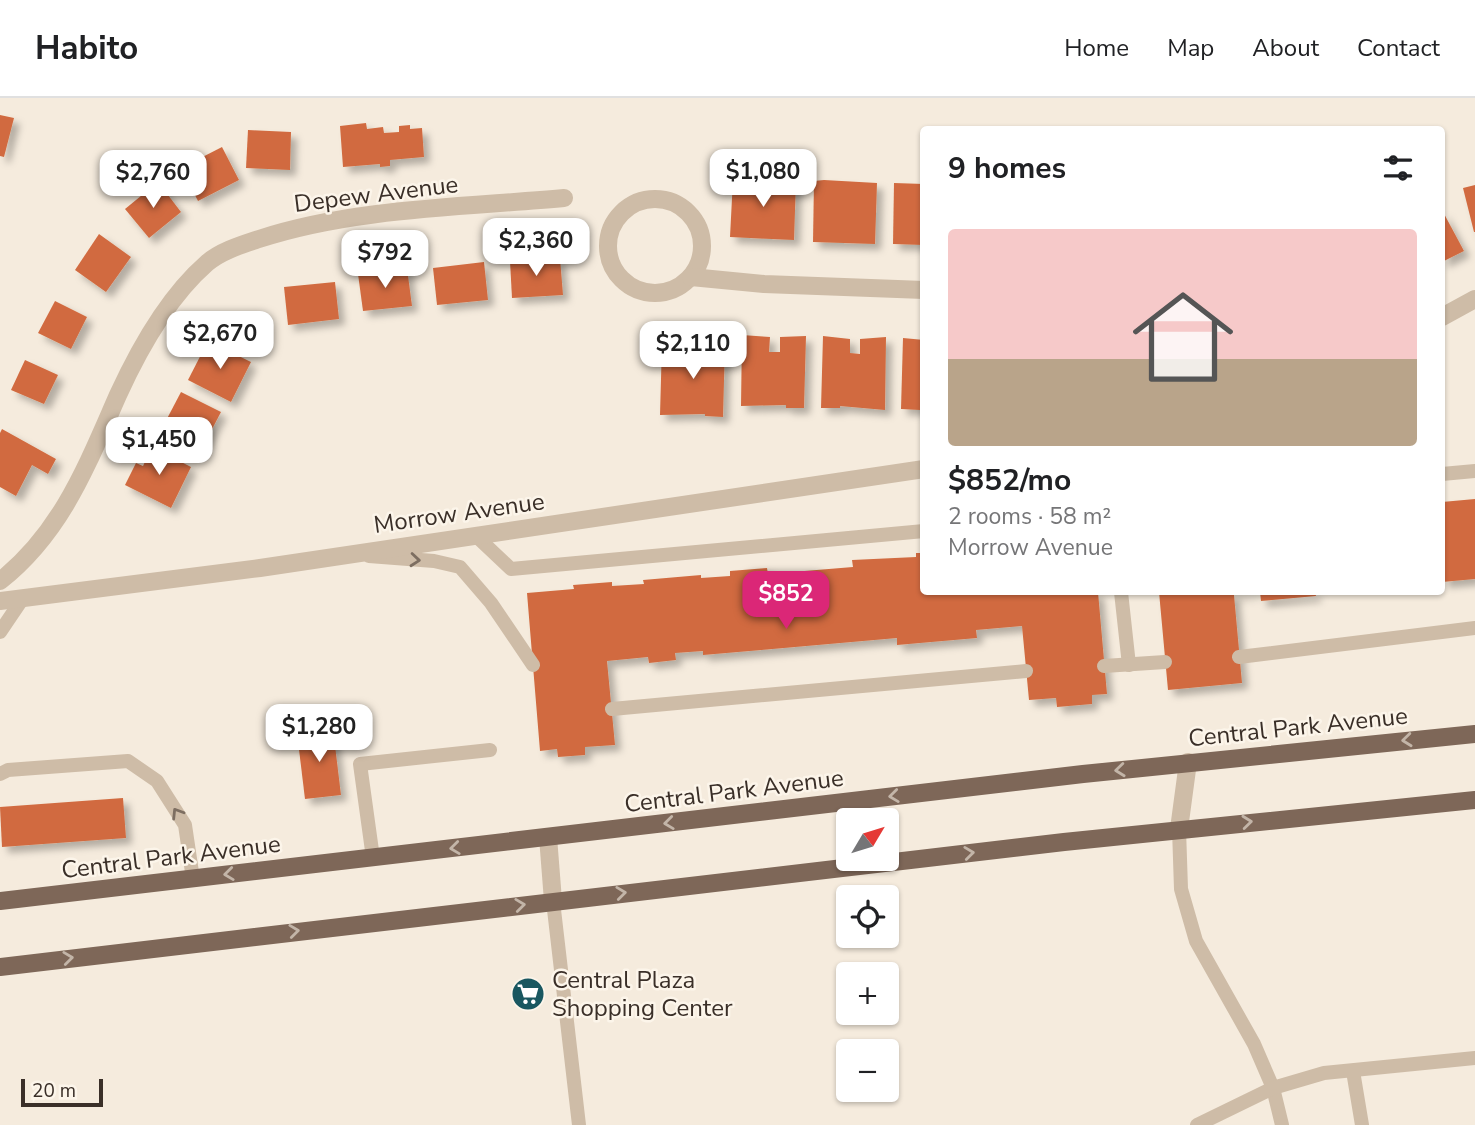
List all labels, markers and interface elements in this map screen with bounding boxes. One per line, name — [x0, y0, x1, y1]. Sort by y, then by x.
text: Habito — [35, 26, 138, 71]
text: Home — [1064, 32, 1129, 64]
text: Map — [1167, 32, 1214, 64]
text: About — [1252, 32, 1319, 64]
text: Contact — [1357, 32, 1440, 64]
text: 9 homes — [948, 148, 1066, 189]
icon: filters — [1379, 149, 1417, 187]
pin: $2,760 — [96, 150, 210, 210]
pin: $1,080 — [706, 150, 820, 209]
text: $1,080 — [726, 156, 800, 187]
text: $2,760 — [116, 157, 190, 188]
street label: Depew Avenue — [292, 168, 460, 220]
pin: $2,360 — [479, 218, 593, 278]
text: $2,360 — [499, 225, 573, 256]
pin: $792 — [344, 230, 426, 290]
text: $792 — [357, 237, 413, 268]
icon: home — [1120, 274, 1246, 400]
pin: $2,670 — [163, 312, 277, 371]
text: $2,670 — [183, 318, 257, 349]
pin: $2,110 — [636, 322, 750, 381]
text: $2,110 — [656, 328, 730, 359]
pin: $1,450 — [102, 418, 216, 477]
text: $1,450 — [122, 424, 196, 455]
text: $852/mo — [948, 460, 1071, 501]
street label: Morrow Avenue — [372, 485, 546, 541]
text: 2 rooms · 58 m² — [948, 501, 1111, 532]
text: Morrow Avenue — [948, 532, 1113, 563]
one-way arrow — [410, 552, 421, 567]
pin: $852 — [745, 572, 827, 631]
text: $852 — [758, 578, 814, 609]
street label: Central Park Avenue — [1187, 700, 1409, 754]
pin: $1,280 — [262, 704, 376, 764]
text: $1,280 — [282, 711, 356, 742]
one-way arrow — [1401, 732, 1412, 747]
street label: Central Park Avenue — [623, 762, 845, 820]
one-way arrow — [1115, 762, 1126, 777]
one-way arrow — [889, 789, 900, 804]
one-way arrow — [173, 808, 186, 821]
north arrow — [836, 808, 900, 872]
map controls — [836, 808, 899, 1102]
one-way arrow — [663, 815, 674, 830]
one-way arrow — [1242, 815, 1253, 830]
street label: Central Park Avenue — [60, 828, 282, 886]
one-way arrow — [450, 840, 461, 855]
one-way arrow — [963, 845, 975, 860]
one-way arrow — [224, 867, 235, 882]
button: locate — [836, 885, 899, 948]
one-way arrow — [615, 886, 627, 901]
one-way arrow — [514, 898, 525, 913]
one-way arrow — [288, 924, 299, 939]
one-way arrow — [62, 951, 74, 966]
button: + — [836, 962, 899, 1025]
place label: Central Plaza Shopping Center — [552, 964, 733, 1024]
supermarket icon: Central Plaza Shopping Center — [509, 975, 547, 1013]
button: − — [836, 1039, 899, 1102]
scale bar — [21, 1076, 103, 1108]
text: 20 m — [32, 1078, 76, 1104]

